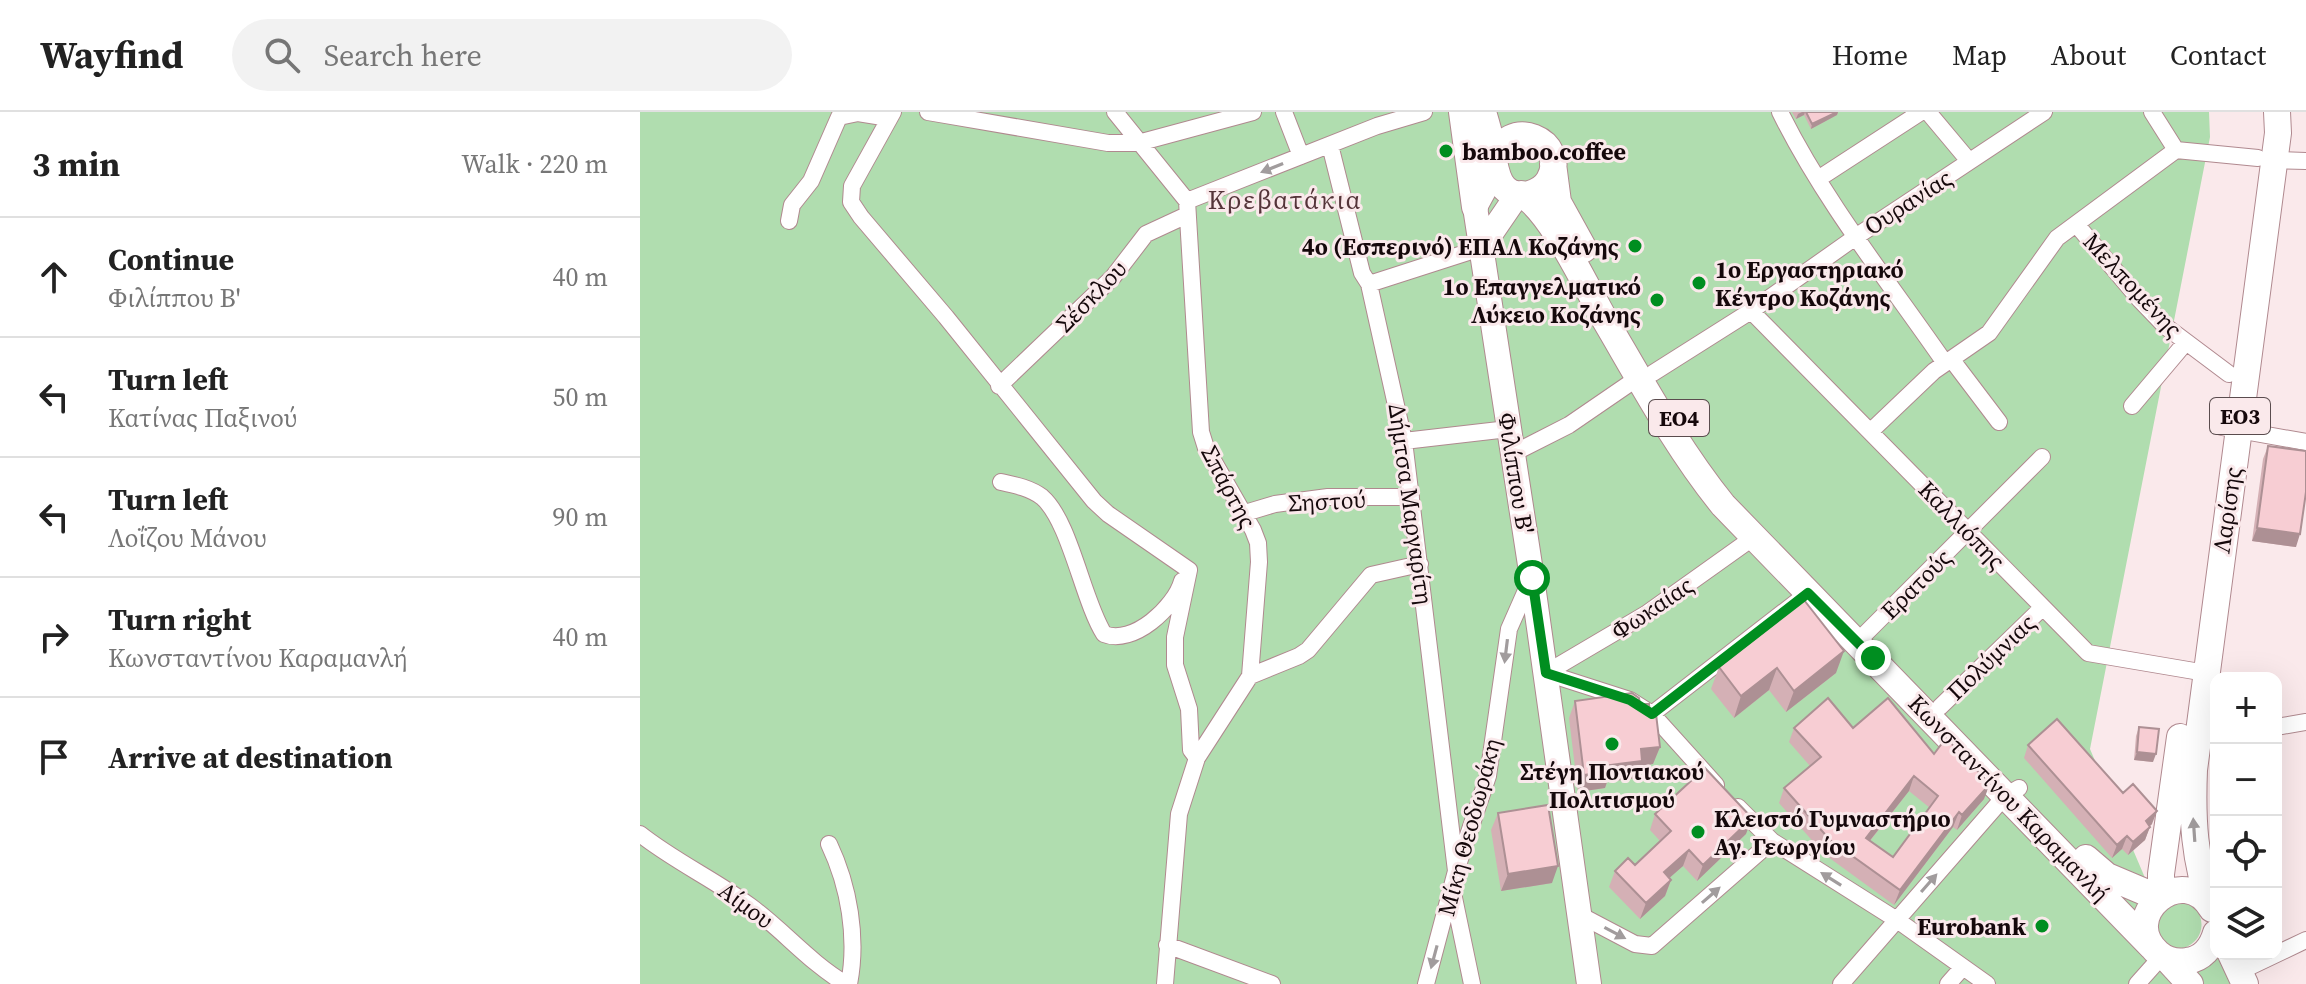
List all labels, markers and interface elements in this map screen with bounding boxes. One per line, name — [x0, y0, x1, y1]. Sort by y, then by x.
search box — [232, 19, 792, 91]
text: Wayfind — [40, 29, 184, 81]
icon: search — [260, 33, 304, 77]
text: Search here — [324, 35, 482, 76]
text: Home — [1832, 36, 1908, 74]
text: Map — [1952, 36, 2007, 74]
text: About — [2051, 36, 2126, 74]
text: Contact — [2170, 36, 2266, 74]
place label: bamboo.coffee — [1462, 135, 1626, 168]
text: 3 min — [32, 141, 120, 187]
marker: bamboo.coffee — [1437, 142, 1455, 160]
text: Walk · 220 m — [461, 146, 608, 182]
street label: Ουρανίας — [1858, 161, 1958, 243]
one-way arrow — [1260, 162, 1284, 175]
district label: Κρεβατάκια — [1208, 182, 1362, 218]
street label: Μελπομένης — [2076, 226, 2190, 345]
place label: 4ο (Εσπερινό) ΕΠΑΛ Κοζάνης — [1302, 230, 1619, 263]
marker: 4ο (Εσπερινό) ΕΠΑΛ Κοζάνης — [1626, 237, 1644, 255]
text: Continue — [108, 239, 234, 280]
street label: Σέσκλου — [1048, 253, 1134, 339]
place label: 1ο Εργαστηριακό Κέντρο Κοζάνης — [1715, 253, 1904, 314]
icon: ahead — [32, 255, 76, 299]
text: 40 m — [553, 259, 608, 295]
place label: 1ο Επαγγελματικό Λύκειο Κοζάνης — [1443, 270, 1641, 331]
marker: 1ο Εργαστηριακό Κέντρο Κοζάνης — [1690, 274, 1708, 292]
text: Φιλίππου Β' — [108, 280, 240, 316]
marker: 1ο Επαγγελματικό Λύκειο Κοζάνης — [1648, 291, 1666, 309]
text: Turn left — [108, 359, 228, 400]
icon: left — [32, 375, 76, 419]
text: 50 m — [553, 379, 608, 415]
road number: ΕΟ3 — [2210, 398, 2270, 434]
text: Κατίνας Παξινού — [108, 400, 297, 436]
road number: ΕΟ4 — [1649, 400, 1709, 436]
street label: Δήμτσα Μαργαρίτη — [1381, 401, 1441, 607]
street label: Φιλίππου Β' — [1490, 410, 1542, 536]
street label: Σπάρτης — [1193, 440, 1265, 534]
street label: Λαρίσης — [2205, 465, 2249, 555]
street label: Καλλιόπης — [1911, 473, 2013, 577]
text: Turn left — [108, 479, 228, 520]
street label: Σηστού — [1287, 482, 1367, 520]
icon: left — [32, 495, 76, 539]
text: 90 m — [553, 499, 608, 535]
text: Λοΐζου Μάνου — [108, 520, 267, 556]
street label: Ερατούς — [1873, 541, 1959, 627]
route start — [1514, 560, 1550, 596]
street label: Φωκαίας — [1605, 568, 1700, 647]
text: Turn right — [108, 599, 251, 640]
street label: Πολύμνιας — [1939, 606, 2043, 708]
icon: right — [32, 615, 76, 659]
text: 40 m — [553, 619, 608, 655]
one-way arrow — [1499, 638, 1512, 663]
text: Κωνσταντίνου Καραμανλή — [108, 640, 408, 676]
route end — [1855, 640, 1891, 676]
map controls — [2210, 672, 2282, 960]
button: + — [2210, 672, 2282, 744]
street label: Κωνσταντίνου Καραμανλή — [1901, 687, 2117, 909]
icon: arrive — [32, 735, 76, 779]
street label: Μίκη Θεοδωράκη — [1429, 735, 1509, 919]
marker: Στέγη Ποντιακού Πολιτισμού — [1603, 735, 1621, 753]
text: Arrive at destination — [108, 737, 393, 778]
button: − — [2210, 744, 2282, 816]
place label: Στέγη Ποντιακού Πολιτισμού — [1520, 755, 1704, 816]
place label: Κλειστό Γυμναστήριο Αγ. Γεωργίου — [1714, 802, 1951, 863]
button: locate — [2210, 816, 2282, 888]
one-way arrow — [2187, 817, 2200, 842]
marker: Κλειστό Γυμναστήριο Αγ. Γεωργίου — [1689, 823, 1707, 841]
one-way arrow — [1820, 872, 1842, 886]
street label: Αίμου — [712, 874, 780, 936]
one-way arrow — [1920, 874, 1938, 893]
one-way arrow — [1701, 886, 1721, 904]
button: layers — [2210, 888, 2282, 960]
place label: Eurobank — [1917, 910, 2027, 943]
marker: Eurobank — [2033, 917, 2051, 935]
one-way arrow — [1603, 926, 1626, 939]
one-way arrow — [1427, 945, 1439, 970]

